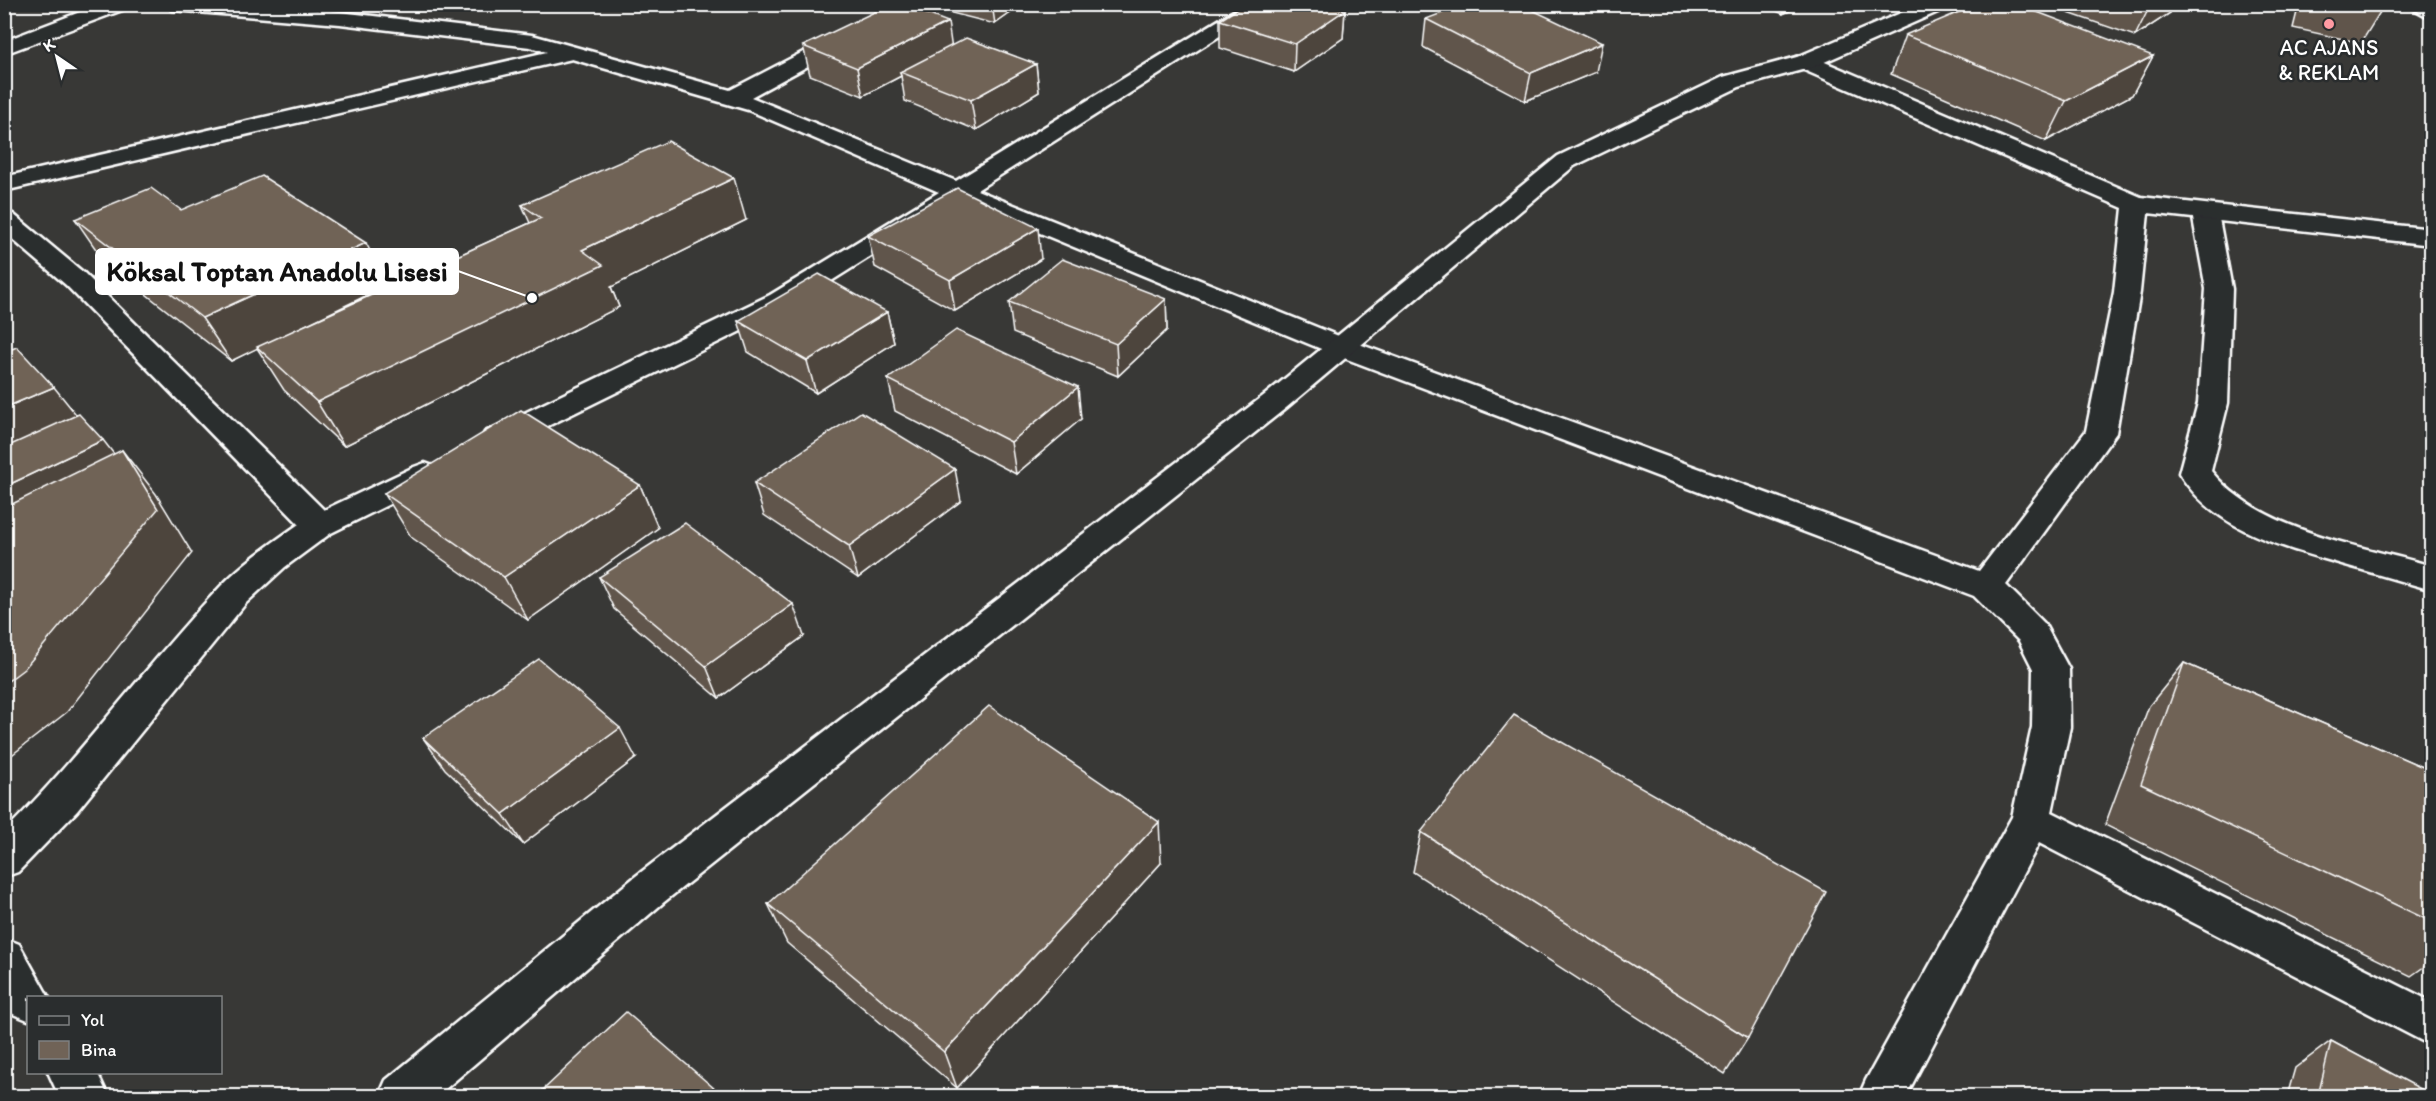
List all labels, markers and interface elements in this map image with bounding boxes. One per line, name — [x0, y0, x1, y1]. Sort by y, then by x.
marker: AC AJANS & REKLAM — [2322, 17, 2336, 31]
north arrow — [27, 27, 87, 87]
text: K — [39, 34, 59, 56]
place label: AC AJANS & REKLAM — [2279, 34, 2379, 86]
callout: Köksal Toptan Anadolu Lisesi — [96, 249, 458, 294]
text: Köksal Toptan Anadolu Lisesi — [106, 255, 448, 288]
legend — [27, 996, 222, 1074]
text: Yol — [81, 1009, 104, 1031]
text: Bina — [81, 1039, 116, 1061]

